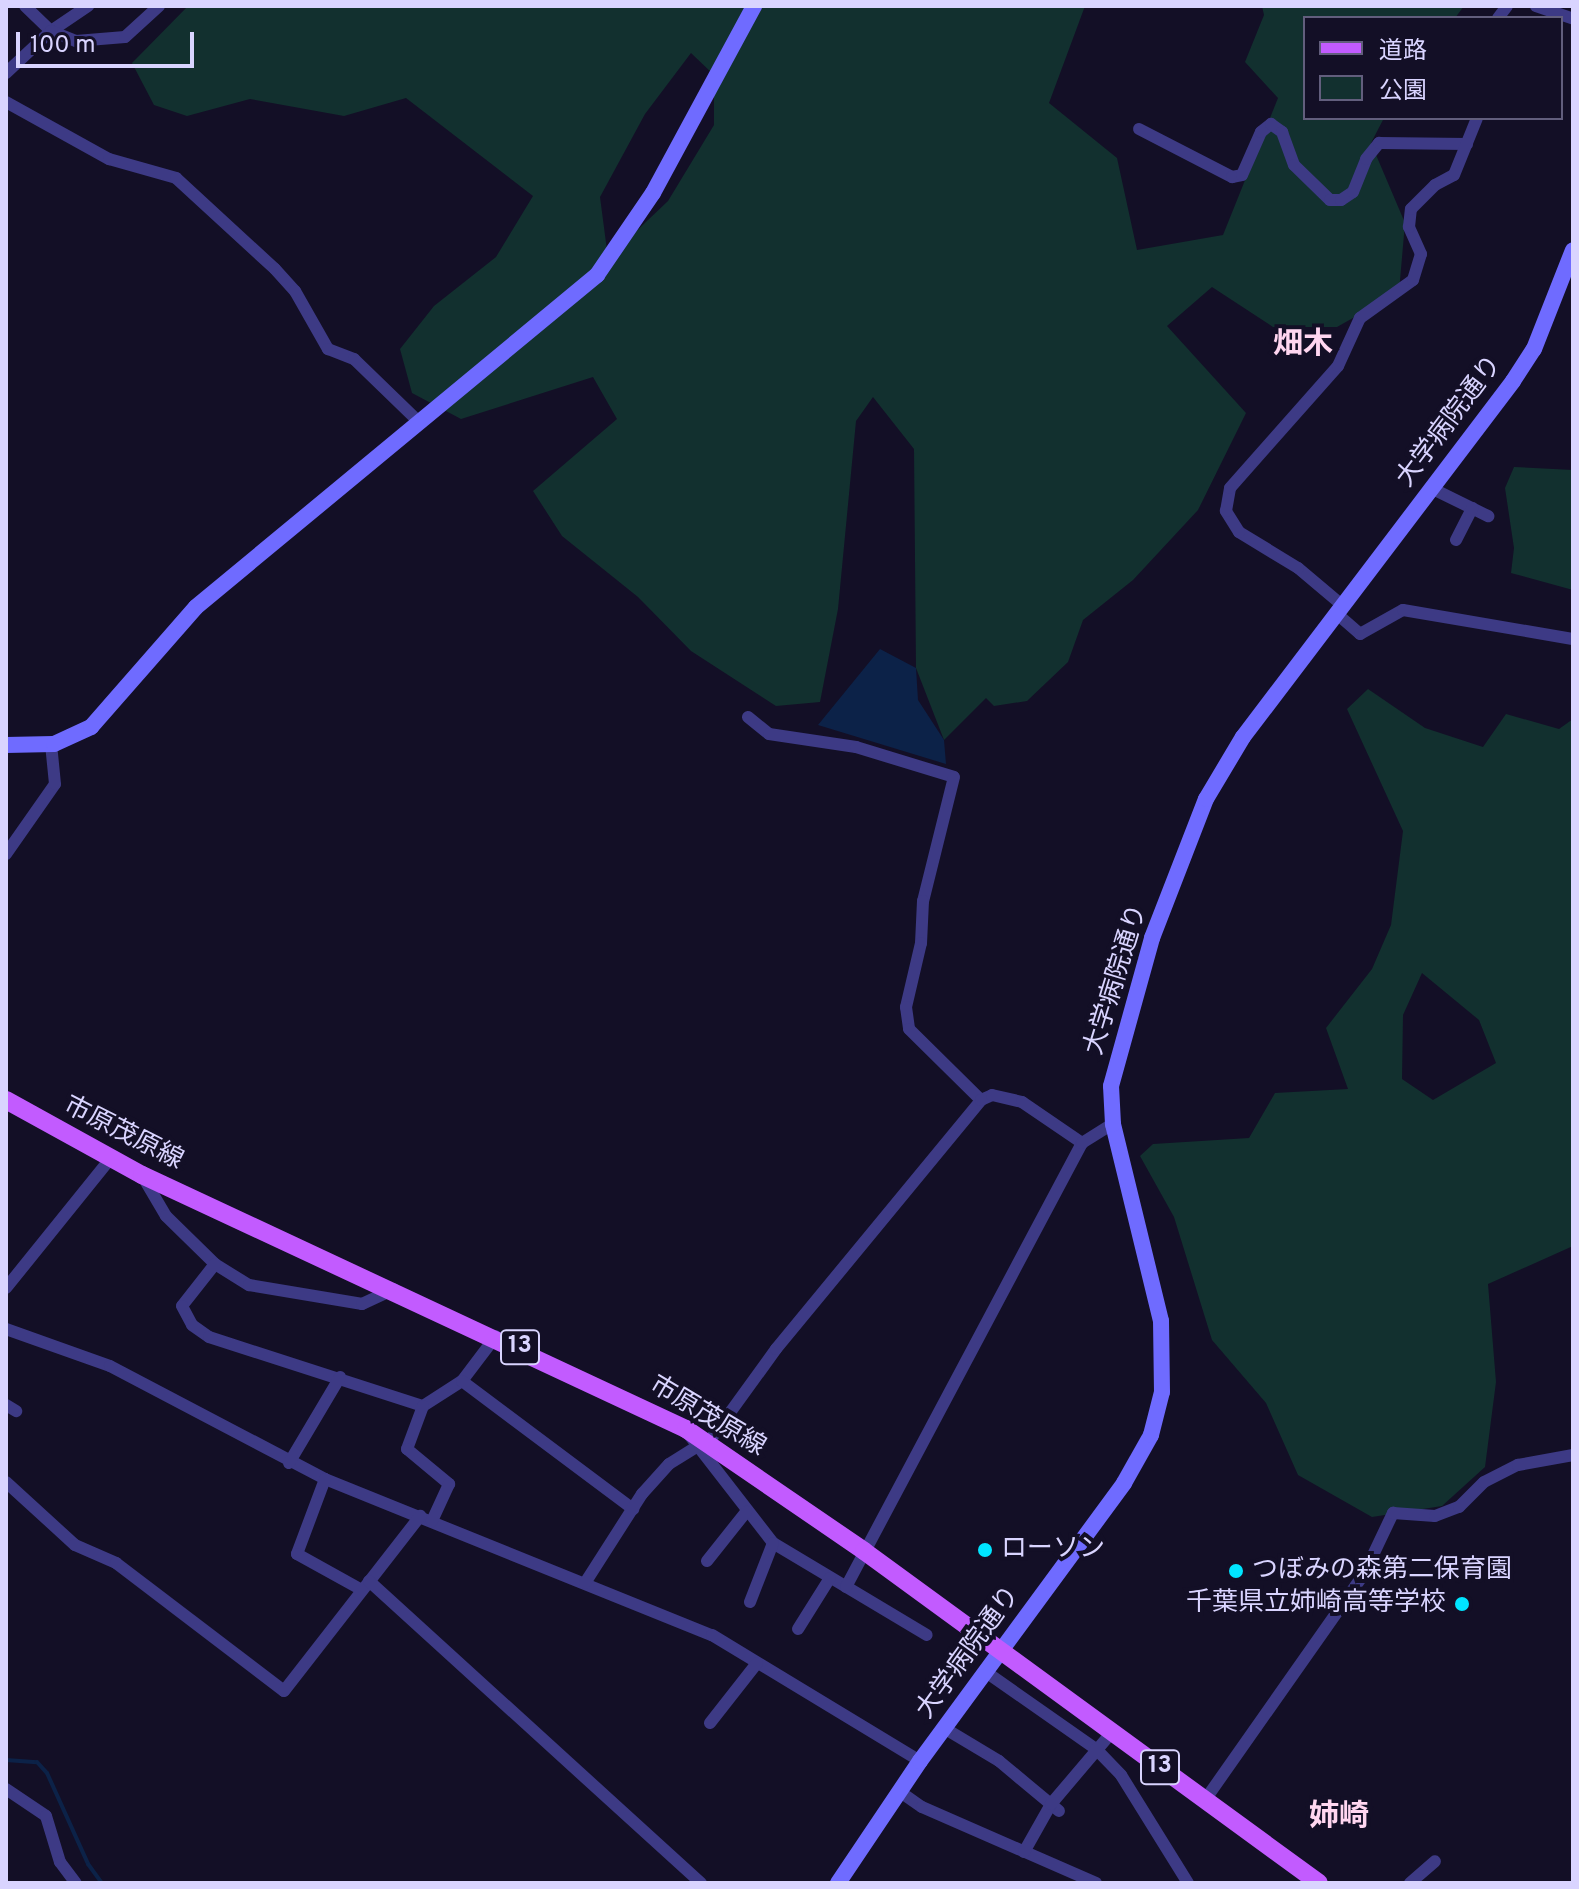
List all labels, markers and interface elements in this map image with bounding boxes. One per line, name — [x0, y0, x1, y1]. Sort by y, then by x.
scale bar — [20, 16, 198, 66]
legend — [1303, 16, 1563, 120]
text: 100 m — [30, 31, 96, 61]
text: 道路 — [1379, 37, 1427, 67]
text: 公園 — [1379, 77, 1427, 107]
district label: 畑木 — [1273, 328, 1333, 364]
street label: 大学病院通り — [1391, 350, 1509, 494]
street label: 大学病院通り — [1079, 901, 1155, 1059]
street label: 市原茂原線 — [58, 1091, 188, 1177]
road number: 13 — [500, 1327, 540, 1367]
street label: 市原茂原線 — [643, 1370, 771, 1464]
place label: ローソン — [1001, 1534, 1105, 1566]
marker: ローソン — [976, 1541, 994, 1559]
place label: つぼみの森第二保育園 — [1252, 1555, 1512, 1587]
marker: つぼみの森第二保育園 — [1227, 1562, 1245, 1580]
street label: 大学病院通り — [911, 1581, 1027, 1725]
place label: 千葉県立姉崎高等学校 — [1186, 1588, 1446, 1620]
marker: 千葉県立姉崎高等学校 — [1453, 1595, 1471, 1613]
road number: 13 — [1140, 1747, 1180, 1787]
district label: 姉崎 — [1309, 1800, 1369, 1836]

